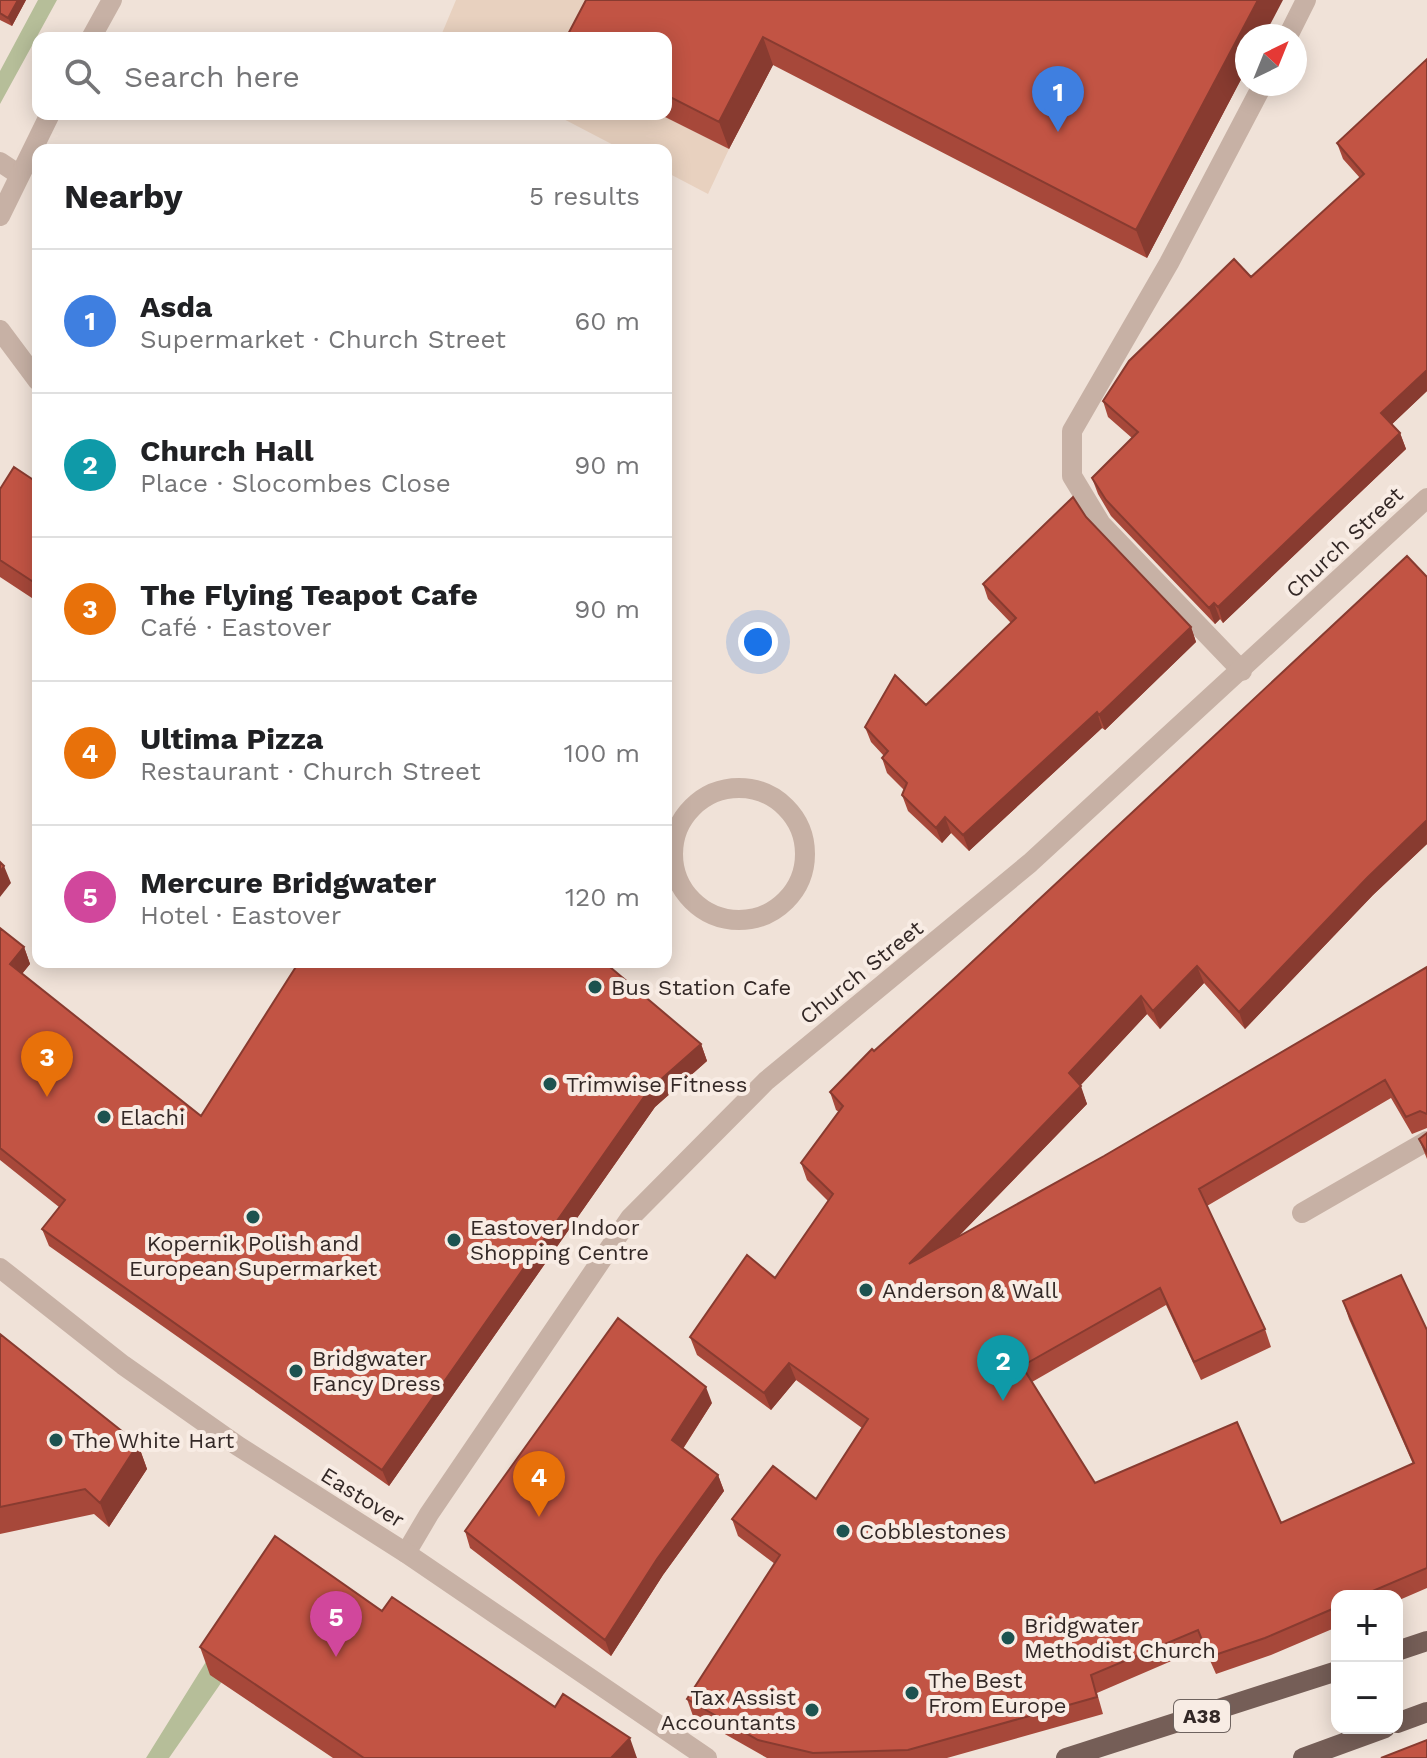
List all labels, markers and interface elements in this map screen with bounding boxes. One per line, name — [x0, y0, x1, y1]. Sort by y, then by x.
north arrow — [1235, 24, 1307, 96]
search box — [32, 32, 672, 120]
icon: search — [60, 54, 104, 98]
text: Search here — [124, 59, 300, 94]
pin: 1 — [1032, 66, 1084, 132]
text: Nearby — [64, 176, 183, 216]
text: 5 results — [529, 181, 640, 211]
text: Asda — [140, 289, 212, 324]
text: 1 — [84, 306, 96, 336]
text: 60 m — [574, 306, 640, 336]
text: Supermarket · Church Street — [140, 324, 506, 354]
text: Church Hall — [140, 433, 314, 468]
text: 2 — [82, 450, 98, 480]
text: 90 m — [574, 450, 640, 480]
text: Place · Slocombes Close — [140, 468, 451, 498]
street label: Church Street — [1281, 482, 1408, 603]
text: The Flying Teapot Cafe — [140, 577, 478, 612]
text: 3 — [82, 594, 98, 624]
text: 90 m — [574, 594, 640, 624]
text: Café · Eastover — [140, 612, 332, 642]
your location — [738, 622, 778, 662]
text: Ultima Pizza — [140, 721, 323, 756]
text: 4 — [82, 738, 98, 768]
text: 100 m — [564, 738, 640, 768]
text: Restaurant · Church Street — [140, 756, 481, 786]
text: Mercure Bridgwater — [140, 865, 436, 900]
text: 5 — [82, 882, 98, 912]
text: 120 m — [565, 882, 640, 912]
text: Hotel · Eastover — [140, 900, 341, 930]
street label: Church Street — [795, 915, 928, 1029]
place label: Bus Station Cafe — [611, 975, 791, 1000]
marker: Bus Station Cafe — [586, 978, 604, 996]
pin: 3 — [21, 1031, 73, 1097]
place label: Trimwise Fitness — [566, 1072, 747, 1097]
marker: Trimwise Fitness — [541, 1075, 559, 1093]
place label: Elachi — [120, 1105, 185, 1130]
marker: Elachi — [95, 1108, 113, 1126]
marker: Kopernik Polish and European Supermarket — [244, 1208, 262, 1226]
place label: Eastover Indoor Shopping Centre — [470, 1215, 649, 1265]
place label: Kopernik Polish and European Supermarket — [129, 1231, 377, 1281]
marker: Eastover Indoor Shopping Centre — [445, 1231, 463, 1249]
place label: Anderson & Wall — [882, 1278, 1058, 1303]
marker: Anderson & Wall — [857, 1281, 875, 1299]
pin: 2 — [977, 1335, 1029, 1401]
place label: Bridgwater Fancy Dress — [312, 1346, 441, 1396]
marker: Bridgwater Fancy Dress — [287, 1362, 305, 1380]
place label: The White Hart — [72, 1428, 234, 1453]
marker: The White Hart — [47, 1431, 65, 1449]
pin: 4 — [513, 1451, 565, 1517]
street label: Eastover — [316, 1462, 409, 1533]
place label: Cobblestones — [859, 1519, 1006, 1544]
marker: Cobblestones — [834, 1522, 852, 1540]
map controls — [1331, 1590, 1403, 1734]
button: + — [1331, 1590, 1403, 1662]
pin: 5 — [310, 1591, 362, 1657]
place label: Bridgwater Methodist Church — [1024, 1613, 1216, 1663]
marker: Bridgwater Methodist Church — [999, 1629, 1017, 1647]
button: − — [1331, 1662, 1403, 1734]
place label: The Best From Europe — [928, 1668, 1066, 1718]
marker: The Best From Europe — [903, 1684, 921, 1702]
place label: Tax Assist Accountants — [661, 1685, 796, 1735]
road number: A38 — [1174, 1700, 1230, 1732]
marker: Tax Assist Accountants — [803, 1701, 821, 1719]

